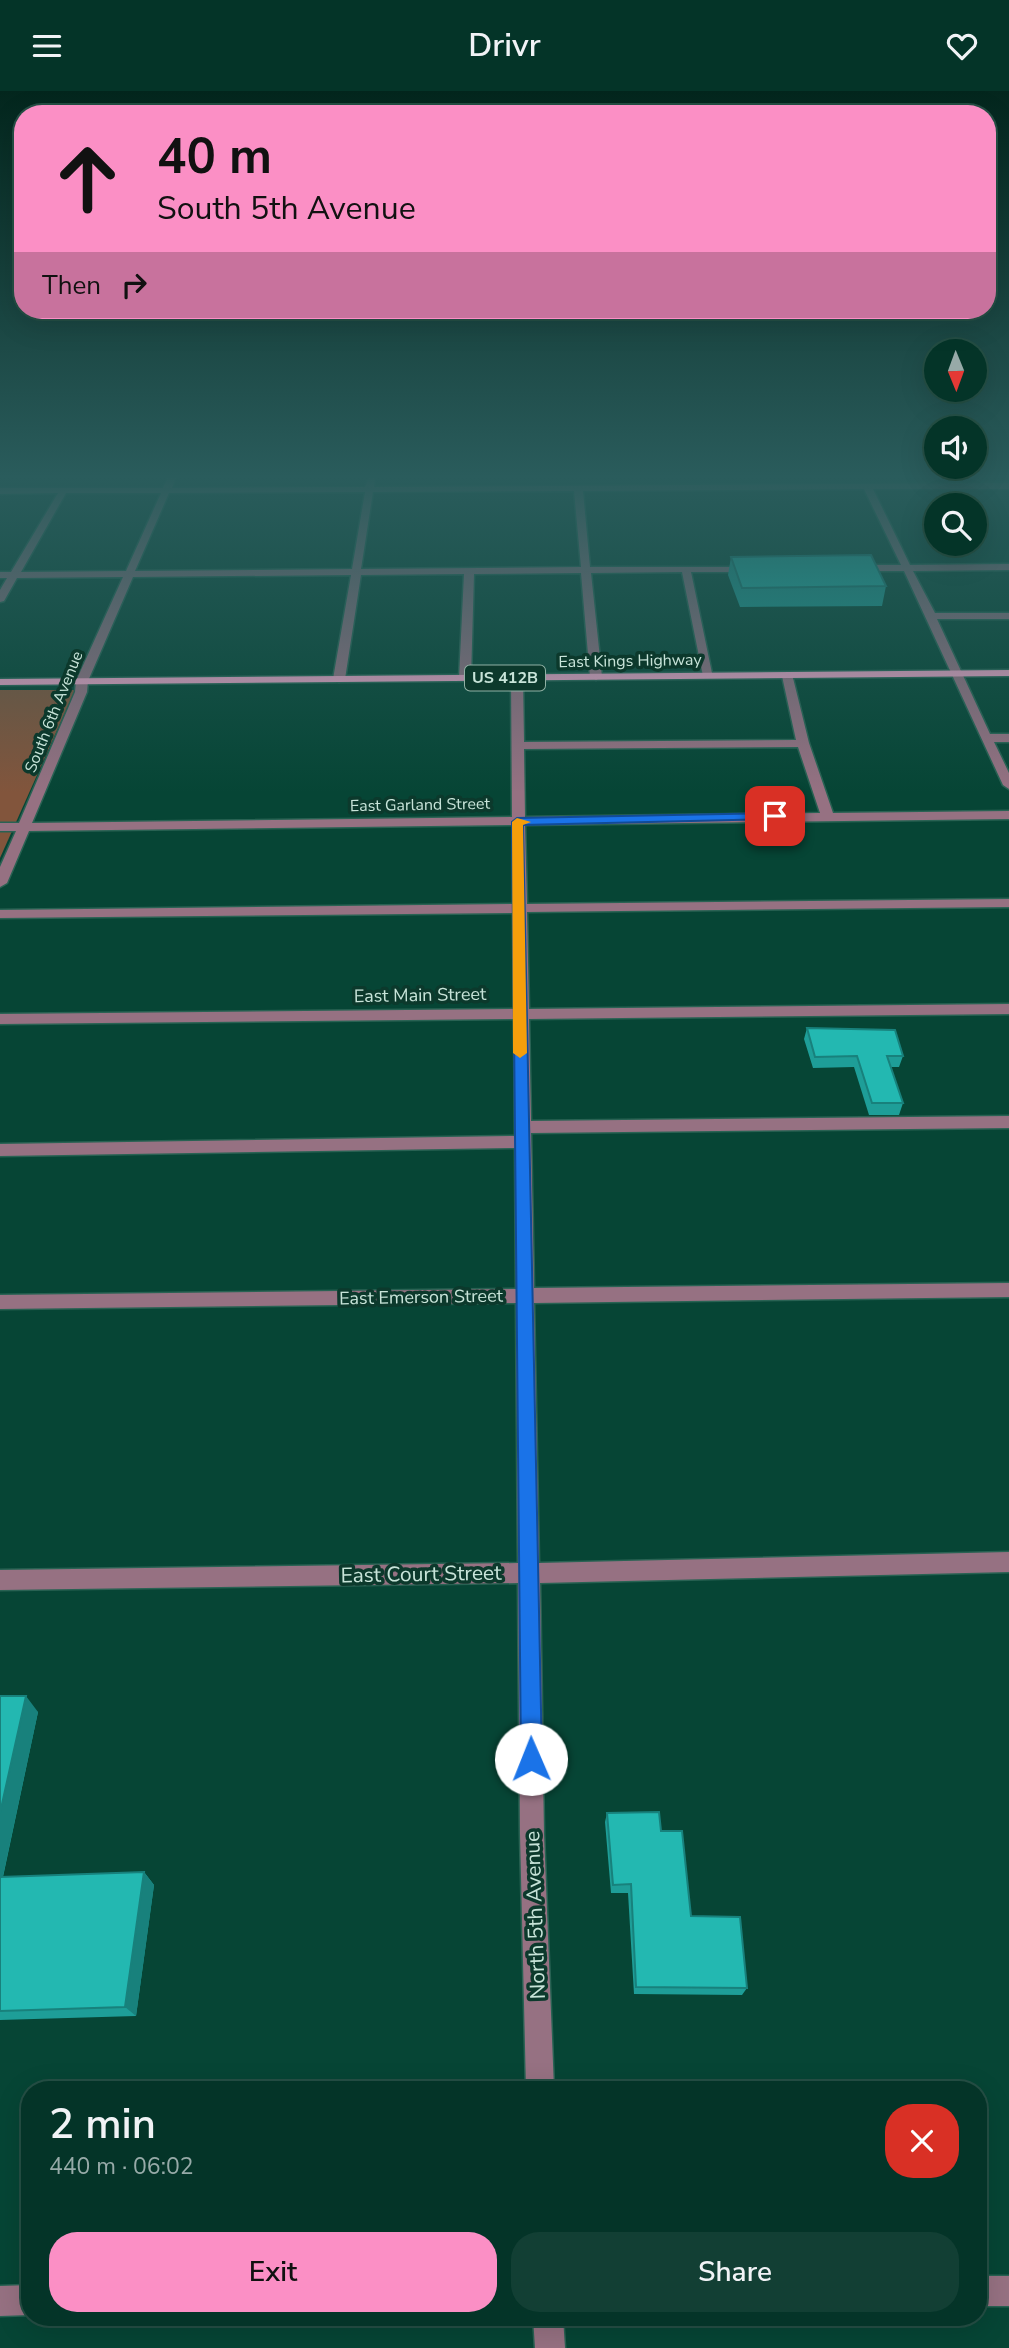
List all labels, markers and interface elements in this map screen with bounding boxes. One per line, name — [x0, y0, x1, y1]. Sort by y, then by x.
text: Drivr — [468, 24, 541, 67]
icon: menu — [28, 27, 66, 65]
icon: heart — [943, 27, 981, 65]
text: 40 m — [157, 123, 272, 190]
icon: ahead — [42, 133, 133, 224]
text: South 5th Avenue — [157, 187, 416, 230]
icon: right — [115, 266, 153, 304]
text: Then — [42, 268, 101, 303]
north arrow — [924, 339, 987, 403]
map controls — [924, 339, 987, 556]
button: sound — [924, 416, 987, 479]
button: search — [924, 493, 987, 556]
street label: South 6th Avenue — [20, 648, 88, 776]
street label: East Kings Highway — [558, 649, 703, 673]
road number: US 412B — [465, 665, 545, 691]
pin — [745, 786, 805, 846]
street label: East Garland Street — [350, 793, 491, 817]
icon: arrive — [756, 797, 794, 835]
street label: East Main Street — [354, 982, 487, 1008]
street label: East Emerson Street — [339, 1284, 504, 1310]
street label: East Court Street — [340, 1559, 502, 1589]
position arrow — [494, 1722, 568, 1796]
street label: North 5th Avenue — [518, 1830, 552, 2000]
text: 2 min — [49, 2096, 156, 2153]
button: close — [885, 2104, 959, 2178]
text: 440 m · 06:02 — [49, 2151, 194, 2182]
button: Exit — [49, 2232, 497, 2312]
button: Share — [511, 2232, 959, 2312]

